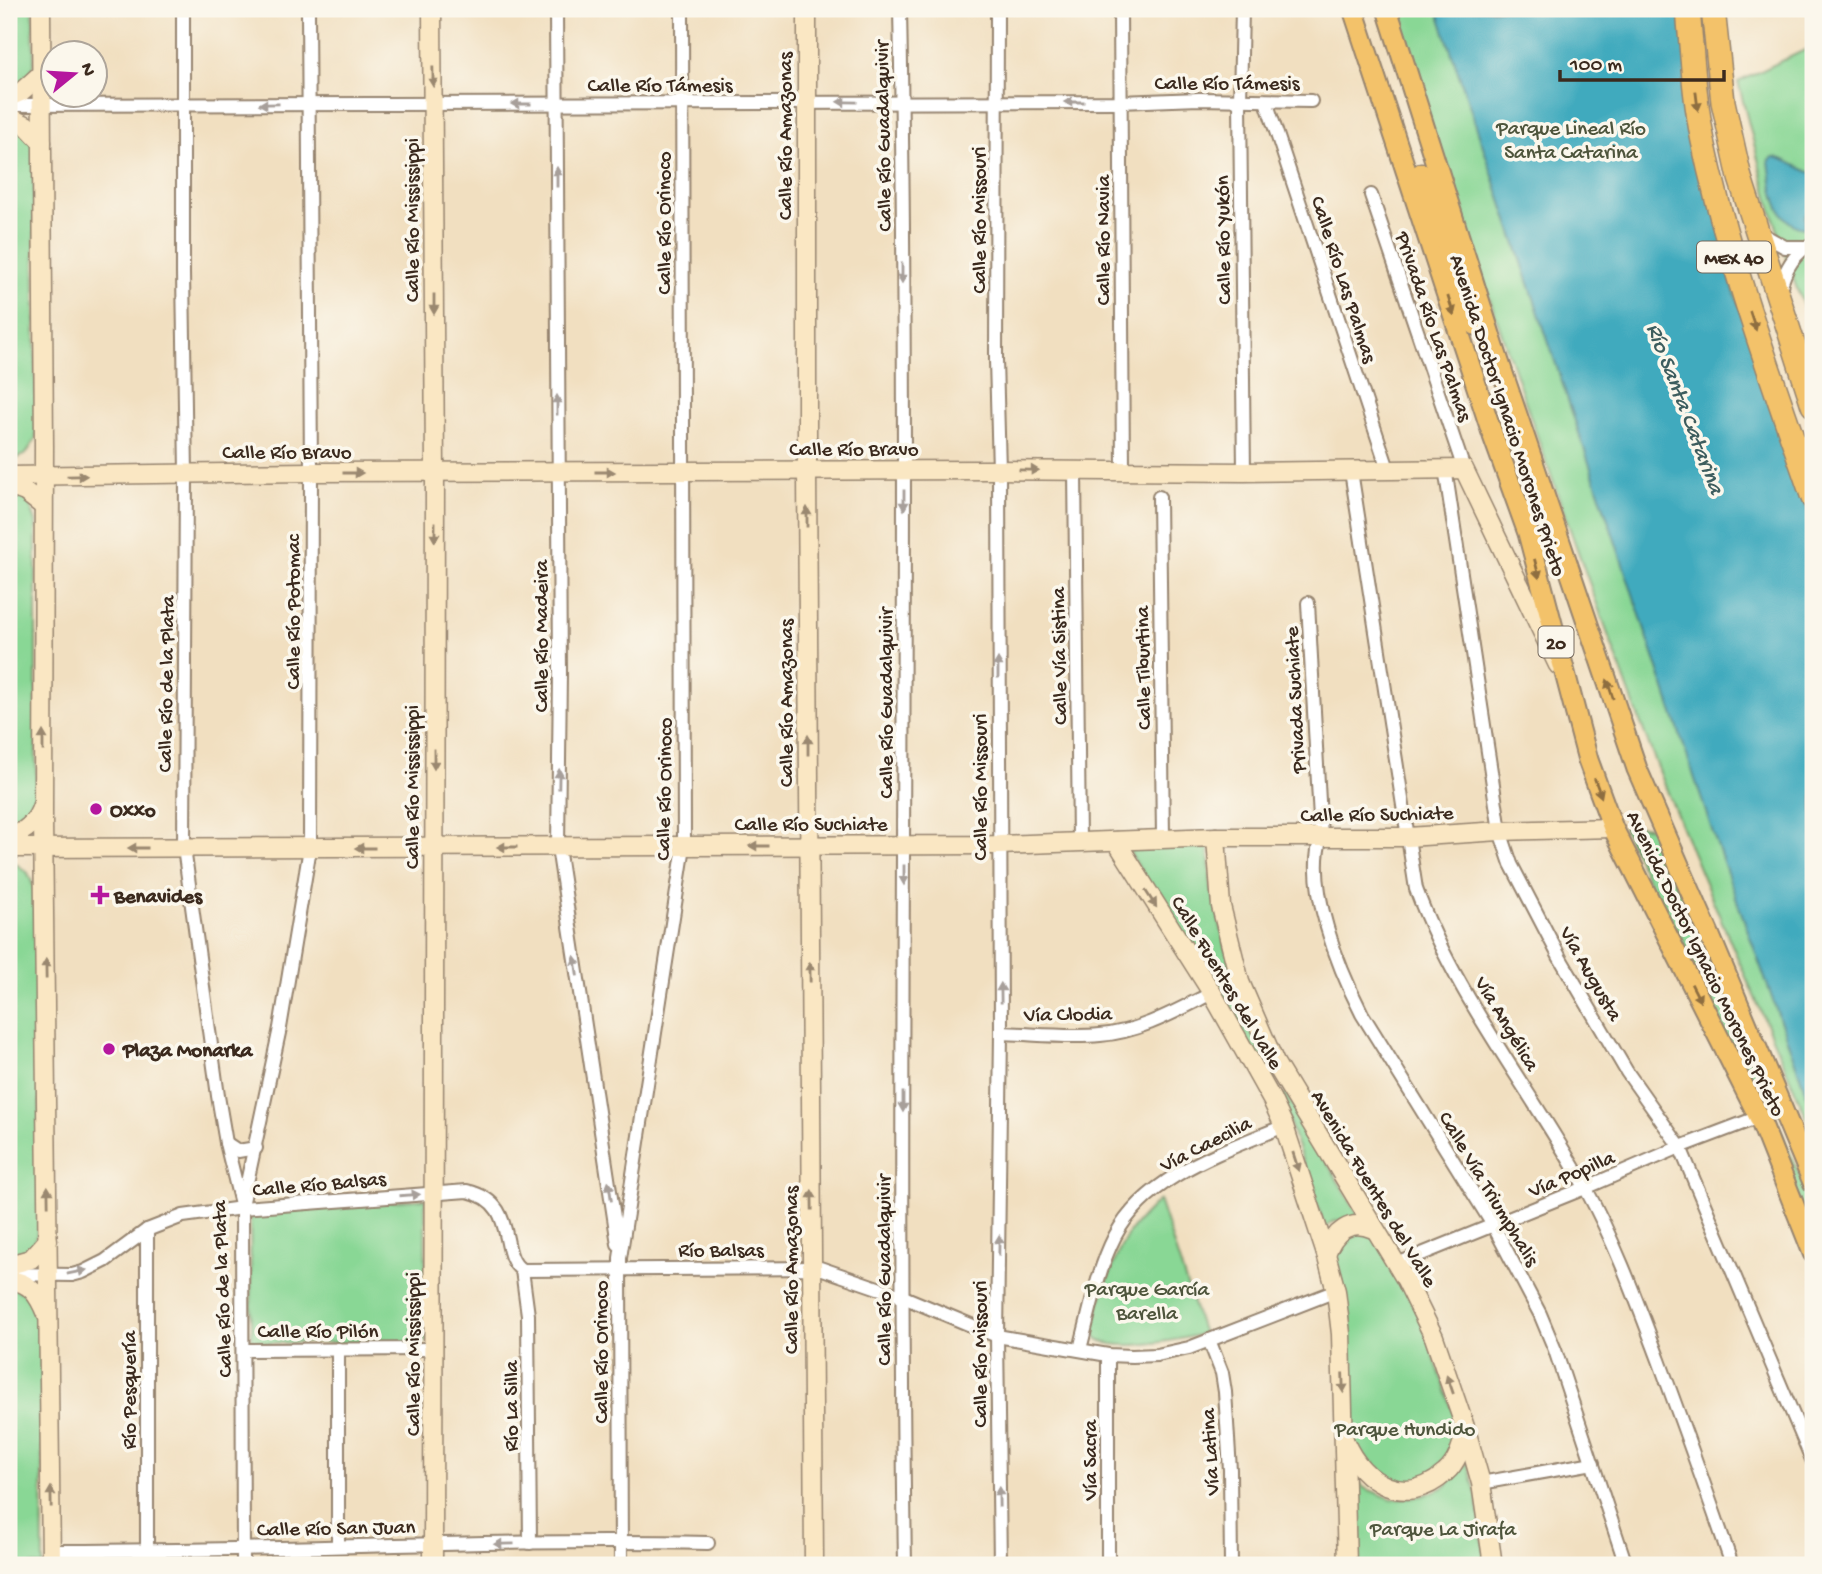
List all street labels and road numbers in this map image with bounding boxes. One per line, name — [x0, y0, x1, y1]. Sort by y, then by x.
street label: Calle Río Guadalquivir — [871, 39, 900, 232]
street label: Calle Río Amazonas — [775, 51, 800, 220]
street label: Calle Río Támesis — [1154, 73, 1301, 98]
street label: Calle Río Támesis — [587, 75, 734, 100]
street label: Calle Río Mississippi — [402, 138, 427, 302]
street label: Calle Río Missouri — [969, 147, 994, 293]
street label: Calle Río Orinoco — [654, 151, 679, 295]
street label: Calle Río Navia — [1093, 173, 1118, 305]
street label: Calle Río Yukón — [1212, 175, 1239, 305]
street label: Calle Río Las Palmas — [1303, 194, 1381, 368]
street label: Privada Río Las Palmas — [1387, 228, 1476, 427]
road number: MEX 40 — [1697, 242, 1771, 272]
street label: Avenida Doctor Ignacio Morones Prieto — [1442, 252, 1570, 580]
street label: Calle Río Bravo — [789, 439, 919, 464]
street label: Calle Río Bravo — [222, 442, 352, 467]
street label: Calle Río Potomac — [283, 534, 308, 690]
street label: Calle Río Madeira — [531, 558, 556, 712]
street label: Calle Vía Sistina — [1048, 586, 1075, 725]
street label: Calle Río de la Plata — [154, 594, 183, 773]
street label: Calle Tiburtina — [1132, 604, 1159, 730]
street label: Calle Río Guadalquivir — [876, 606, 901, 799]
street label: Calle Río Amazonas — [776, 618, 801, 787]
street label: Privada Suchiate — [1281, 625, 1314, 775]
road number: 20 — [1538, 626, 1574, 657]
street label: Calle Río Mississippi — [402, 705, 427, 869]
street label: Calle Río Missouri — [970, 714, 995, 860]
street label: Calle Río Orinoco — [653, 717, 680, 861]
street label: Calle Río Suchiate — [1300, 803, 1455, 830]
street label: Avenida Doctor Ignacio Morones Prieto — [1619, 808, 1789, 1122]
street label: Calle Río Suchiate — [734, 814, 889, 839]
street label: Calle Fuentes del Valle — [1163, 893, 1287, 1076]
street label: Vía Augusta — [1551, 922, 1627, 1028]
street label: Vía Angélica — [1466, 972, 1544, 1078]
street label: Vía Clodia — [1023, 1003, 1114, 1030]
street label: Avenida Fuentes del Valle — [1303, 1087, 1441, 1294]
street label: Calle Vía Triumphalis — [1431, 1108, 1544, 1273]
street label: Vía Caecilia — [1156, 1112, 1258, 1180]
street label: Vía Popilla — [1525, 1146, 1620, 1206]
street label: Calle Río Balsas — [252, 1168, 388, 1205]
street label: Calle Río Guadalquivir — [874, 1173, 899, 1366]
street label: Calle Río Amazonas — [781, 1185, 806, 1354]
street label: Calle Río de la Plata — [209, 1199, 240, 1378]
street label: Río Balsas — [678, 1240, 765, 1265]
street label: Calle Río Mississippi — [403, 1272, 428, 1436]
street label: Calle Río Orinoco — [591, 1280, 616, 1424]
street label: Calle Río Missouri — [970, 1281, 995, 1427]
street label: Calle Río Pilón — [257, 1321, 379, 1346]
street label: Río Pesquería — [119, 1329, 144, 1449]
street label: Río La Silla — [501, 1359, 526, 1451]
street label: Vía Latina — [1198, 1406, 1227, 1497]
street label: Vía Sacra — [1080, 1418, 1105, 1501]
street label: Calle Río San Juan — [257, 1517, 416, 1544]

